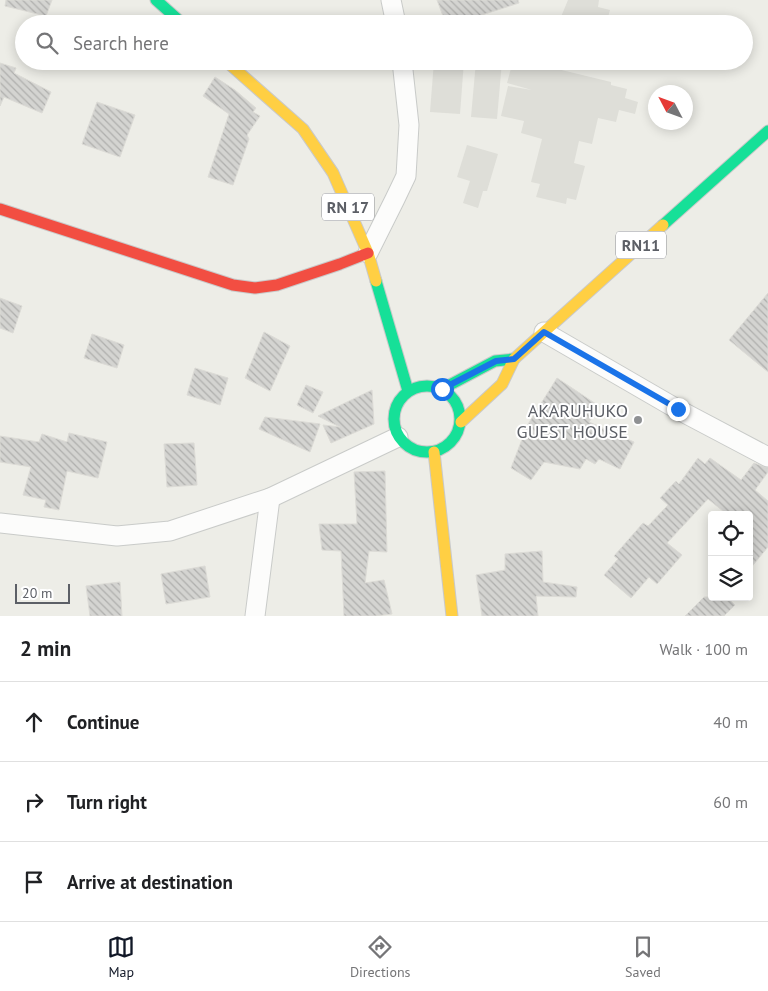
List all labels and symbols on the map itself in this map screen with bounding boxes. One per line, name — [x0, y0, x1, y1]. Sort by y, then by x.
north arrow — [648, 85, 693, 130]
road number: RN 17 — [322, 193, 374, 220]
road number: RN11 — [616, 232, 666, 258]
route start — [431, 378, 454, 401]
route end — [667, 398, 690, 421]
place label: AKARUHUKO GUEST HOUSE — [517, 399, 628, 443]
marker: AKARUHUKO GUEST HOUSE — [632, 414, 644, 426]
scale bar — [15, 581, 70, 604]

